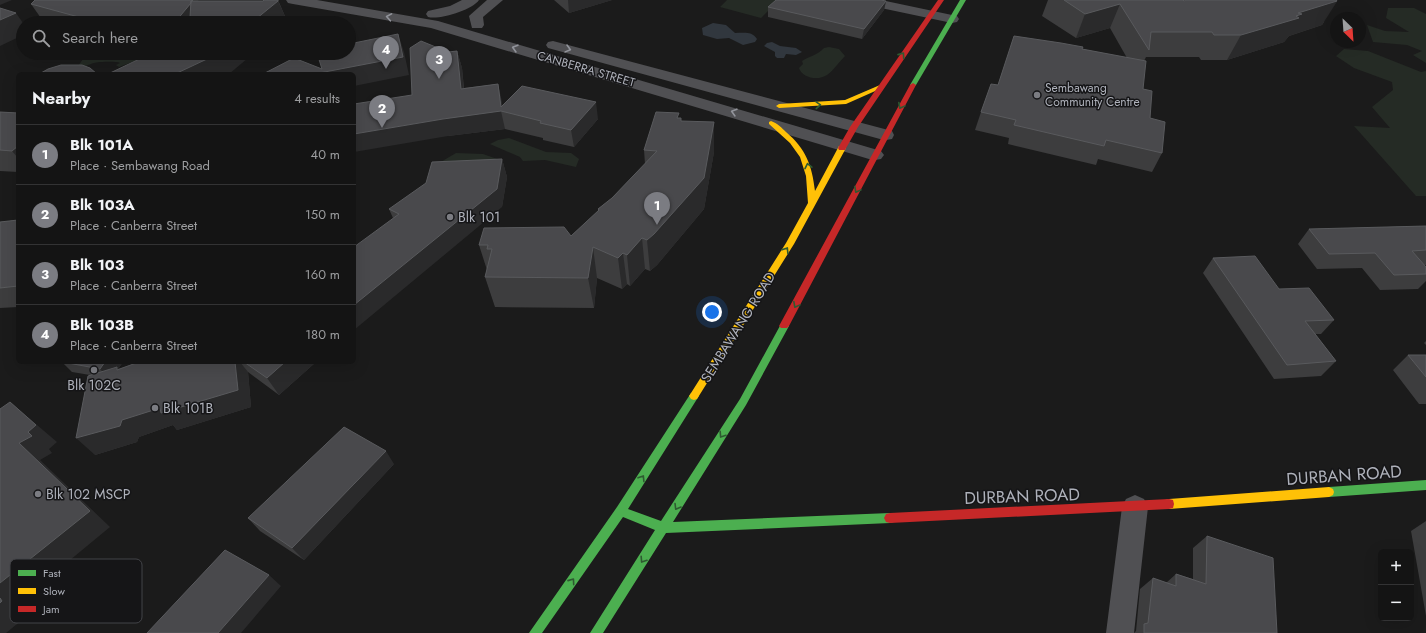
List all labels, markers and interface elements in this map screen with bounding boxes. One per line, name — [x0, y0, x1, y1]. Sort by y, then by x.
north arrow — [1330, 12, 1366, 48]
one-way arrow — [386, 13, 392, 21]
search box — [16, 16, 356, 60]
icon: search — [30, 27, 52, 49]
text: Search here — [62, 27, 138, 49]
pin: 4 — [373, 36, 399, 69]
one-way arrow — [512, 44, 519, 53]
one-way arrow — [565, 44, 572, 53]
pin: 3 — [426, 46, 452, 79]
street label: CANBERRA STREET — [535, 46, 638, 92]
one-way arrow — [897, 52, 904, 59]
place label: Sembawang Community Centre — [1045, 79, 1140, 111]
text: Nearby — [32, 86, 90, 110]
text: 4 results — [294, 89, 340, 108]
marker: Sembawang Community Centre — [1032, 90, 1042, 100]
pin: 2 — [369, 95, 395, 128]
one-way arrow — [815, 101, 821, 109]
one-way arrow — [899, 102, 906, 109]
one-way arrow — [731, 108, 738, 117]
text: Blk 101A — [70, 134, 133, 156]
text: 1 — [42, 145, 48, 164]
text: 40 m — [311, 145, 340, 164]
text: Place · Sembawang Road — [70, 156, 210, 175]
one-way arrow — [805, 163, 813, 169]
one-way arrow — [854, 186, 861, 193]
pin: 1 — [644, 192, 670, 225]
text: Blk 103A — [70, 194, 135, 216]
text: 2 — [41, 205, 49, 224]
text: 150 m — [305, 205, 340, 224]
place label: Blk 101 — [458, 207, 500, 227]
marker: Blk 101 — [445, 212, 455, 222]
text: Place · Canberra Street — [70, 216, 197, 235]
one-way arrow — [782, 247, 789, 254]
text: Blk 103 — [70, 254, 124, 276]
text: 3 — [41, 265, 49, 284]
text: 160 m — [305, 265, 340, 284]
street label: SEMBAWANG ROAD — [696, 268, 780, 386]
text: Place · Canberra Street — [70, 276, 197, 295]
one-way arrow — [793, 301, 800, 308]
your location — [702, 302, 722, 322]
text: Blk 103B — [70, 314, 134, 336]
text: 4 — [40, 325, 50, 344]
text: 180 m — [305, 325, 340, 344]
text: Place · Canberra Street — [70, 336, 197, 355]
marker: Blk 102C — [89, 365, 99, 375]
place label: Blk 102C — [67, 375, 121, 395]
place label: Blk 101B — [163, 398, 213, 418]
marker: Blk 101B — [150, 403, 160, 413]
one-way arrow — [720, 431, 727, 438]
street label: DURBAN ROAD — [1285, 459, 1403, 491]
one-way arrow — [637, 475, 645, 482]
street label: DURBAN ROAD — [964, 482, 1080, 510]
place label: Blk 102 MSCP — [46, 484, 131, 504]
marker: Blk 102 MSCP — [33, 489, 43, 499]
one-way arrow — [674, 503, 682, 510]
map controls — [1378, 549, 1414, 621]
button: + — [1378, 549, 1414, 585]
one-way arrow — [641, 556, 648, 563]
legend — [10, 559, 142, 623]
text: Fast — [43, 565, 61, 581]
one-way arrow — [567, 578, 574, 585]
text: Slow — [43, 583, 65, 599]
button: − — [1378, 585, 1414, 621]
text: Jam — [41, 601, 60, 617]

